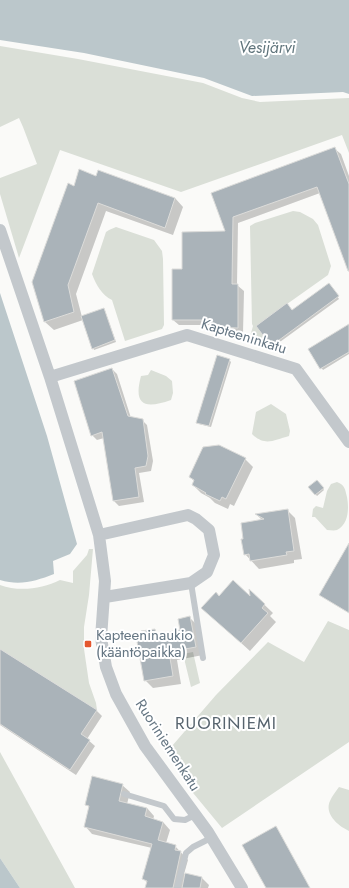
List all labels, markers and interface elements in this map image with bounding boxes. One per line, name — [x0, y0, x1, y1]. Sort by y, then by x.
water label: Vesijärvi — [239, 36, 296, 59]
street label: Kapteeninkatu — [199, 313, 289, 359]
place label: Kapteeninaukio (kääntöpaikka) — [96, 624, 193, 663]
marker: Kapteeninaukio (kääntöpaikka) — [83, 639, 93, 649]
street label: Ruoriniemenkatu — [130, 695, 206, 795]
district label: RUORINIEMI — [175, 711, 277, 735]

